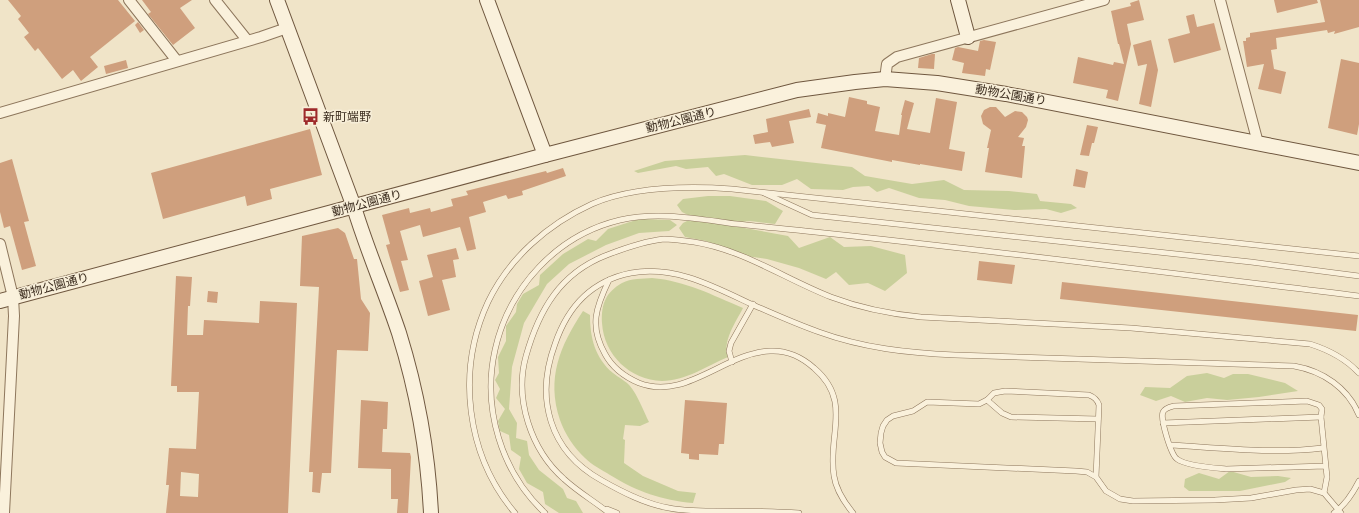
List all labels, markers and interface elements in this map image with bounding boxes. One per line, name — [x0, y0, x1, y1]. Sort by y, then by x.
street label: 動物公園通り — [974, 82, 1048, 108]
street label: 動物公園通り — [644, 104, 718, 136]
bus stop icon: 新町端野 — [300, 107, 320, 127]
place label: 新町端野 — [323, 110, 371, 124]
street label: 動物公園通り — [330, 187, 404, 219]
street label: 動物公園通り — [17, 270, 91, 302]

